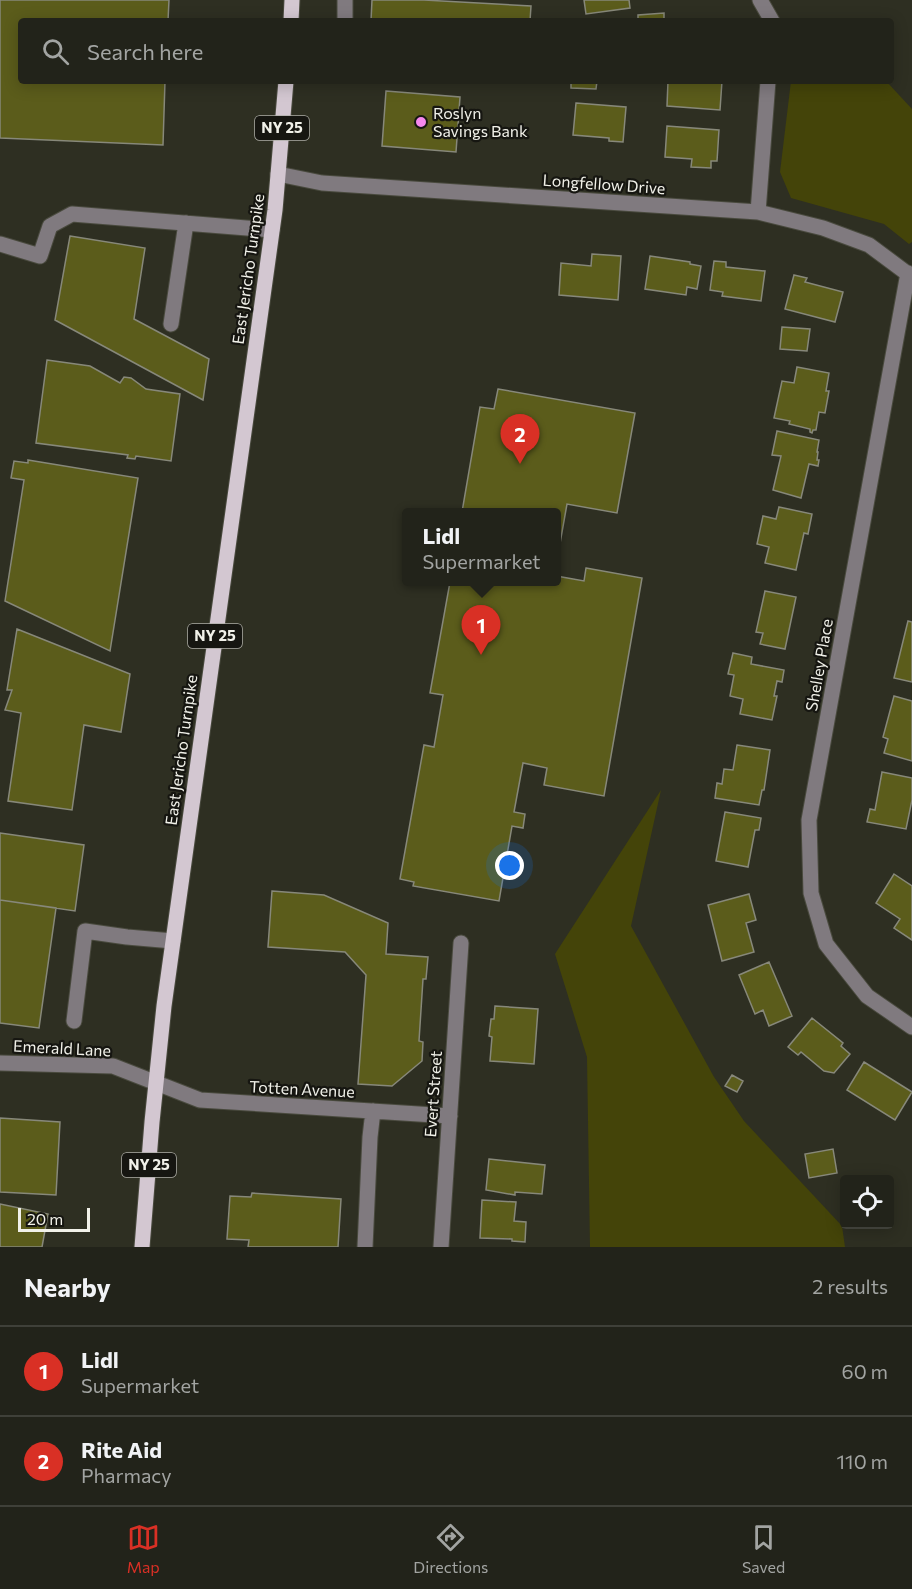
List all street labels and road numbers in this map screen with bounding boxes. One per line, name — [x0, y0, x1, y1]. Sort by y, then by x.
road number: NY 25 — [255, 116, 309, 140]
street label: Longfellow Drive — [542, 170, 666, 197]
street label: East Jericho Turnpike — [228, 192, 267, 345]
street label: Shelley Place — [801, 617, 836, 713]
road number: NY 25 — [188, 624, 242, 648]
street label: East Jericho Turnpike — [161, 673, 200, 826]
street label: Emerald Lane — [13, 1035, 111, 1060]
street label: Evert Street — [420, 1050, 445, 1138]
street label: Totten Avenue — [249, 1076, 355, 1101]
road number: NY 25 — [122, 1153, 176, 1177]

